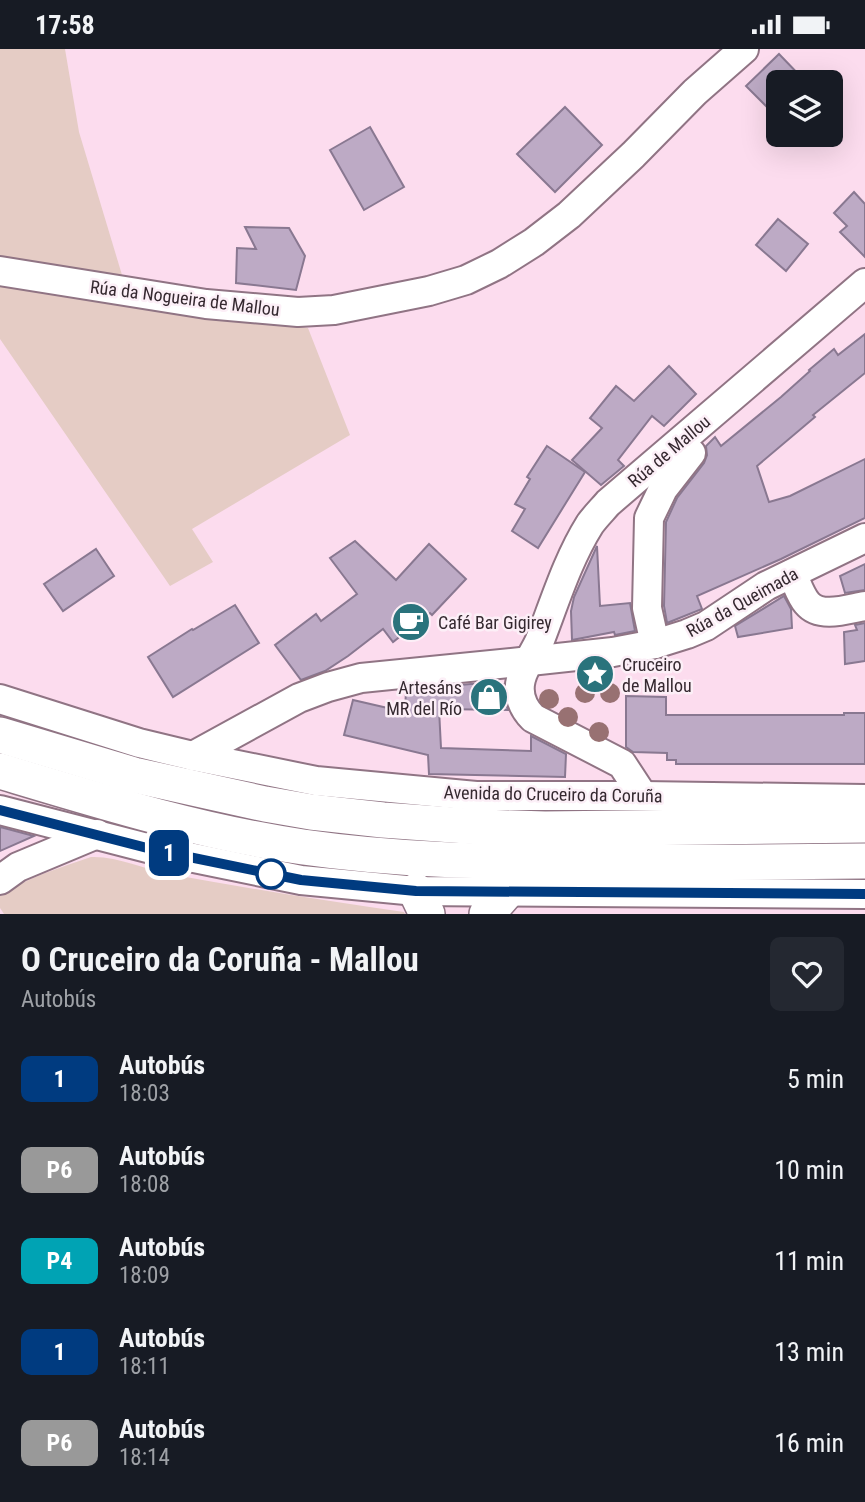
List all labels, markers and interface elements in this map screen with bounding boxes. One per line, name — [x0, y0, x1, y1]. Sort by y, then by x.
text: 17:58 — [35, 10, 95, 40]
map controls — [766, 70, 843, 147]
button: layers — [766, 70, 843, 147]
street label: Rúa da Nogueira de Mallou — [89, 276, 281, 320]
street label: Rúa de Mallou — [624, 411, 714, 491]
street label: Rúa da Queimada — [682, 563, 802, 641]
cafe icon: Café Bar Gigirey — [390, 601, 432, 643]
place label: Café Bar Gigirey — [438, 612, 552, 633]
place icon: Cruceiro de Mallou — [574, 653, 616, 695]
place label: Cruceiro de Mallou — [622, 654, 692, 696]
shop icon: Artesáns MR del Río — [468, 676, 510, 718]
place label: Artesáns MR del Río — [386, 677, 462, 719]
street label: Avenida do Cruceiro da Coruña — [443, 782, 663, 806]
line badge: 1 — [146, 830, 192, 876]
text: 1 — [163, 839, 175, 867]
unlabelled marker — [256, 859, 286, 889]
button: heart — [770, 937, 844, 1011]
text: O Cruceiro da Coruña - Mallou — [21, 940, 419, 979]
text: Autobús — [21, 986, 96, 1013]
text: Autobús — [119, 1050, 205, 1080]
text: 5 min — [787, 1064, 844, 1094]
text: 1 — [53, 1065, 66, 1093]
text: 18:03 — [119, 1080, 170, 1107]
text: Autobús — [119, 1141, 205, 1171]
text: 10 min — [774, 1155, 844, 1185]
text: P6 — [47, 1156, 72, 1184]
text: 18:08 — [119, 1171, 170, 1198]
text: Autobús — [119, 1232, 205, 1262]
text: 11 min — [774, 1246, 844, 1276]
text: P4 — [47, 1247, 72, 1275]
text: 18:09 — [119, 1262, 170, 1289]
text: Autobús — [119, 1323, 205, 1353]
text: 13 min — [774, 1337, 844, 1367]
text: 1 — [53, 1338, 66, 1366]
text: 18:11 — [119, 1353, 170, 1380]
text: Autobús — [119, 1414, 205, 1444]
text: 16 min — [774, 1428, 844, 1458]
text: P6 — [47, 1429, 72, 1457]
text: 18:14 — [119, 1444, 170, 1471]

